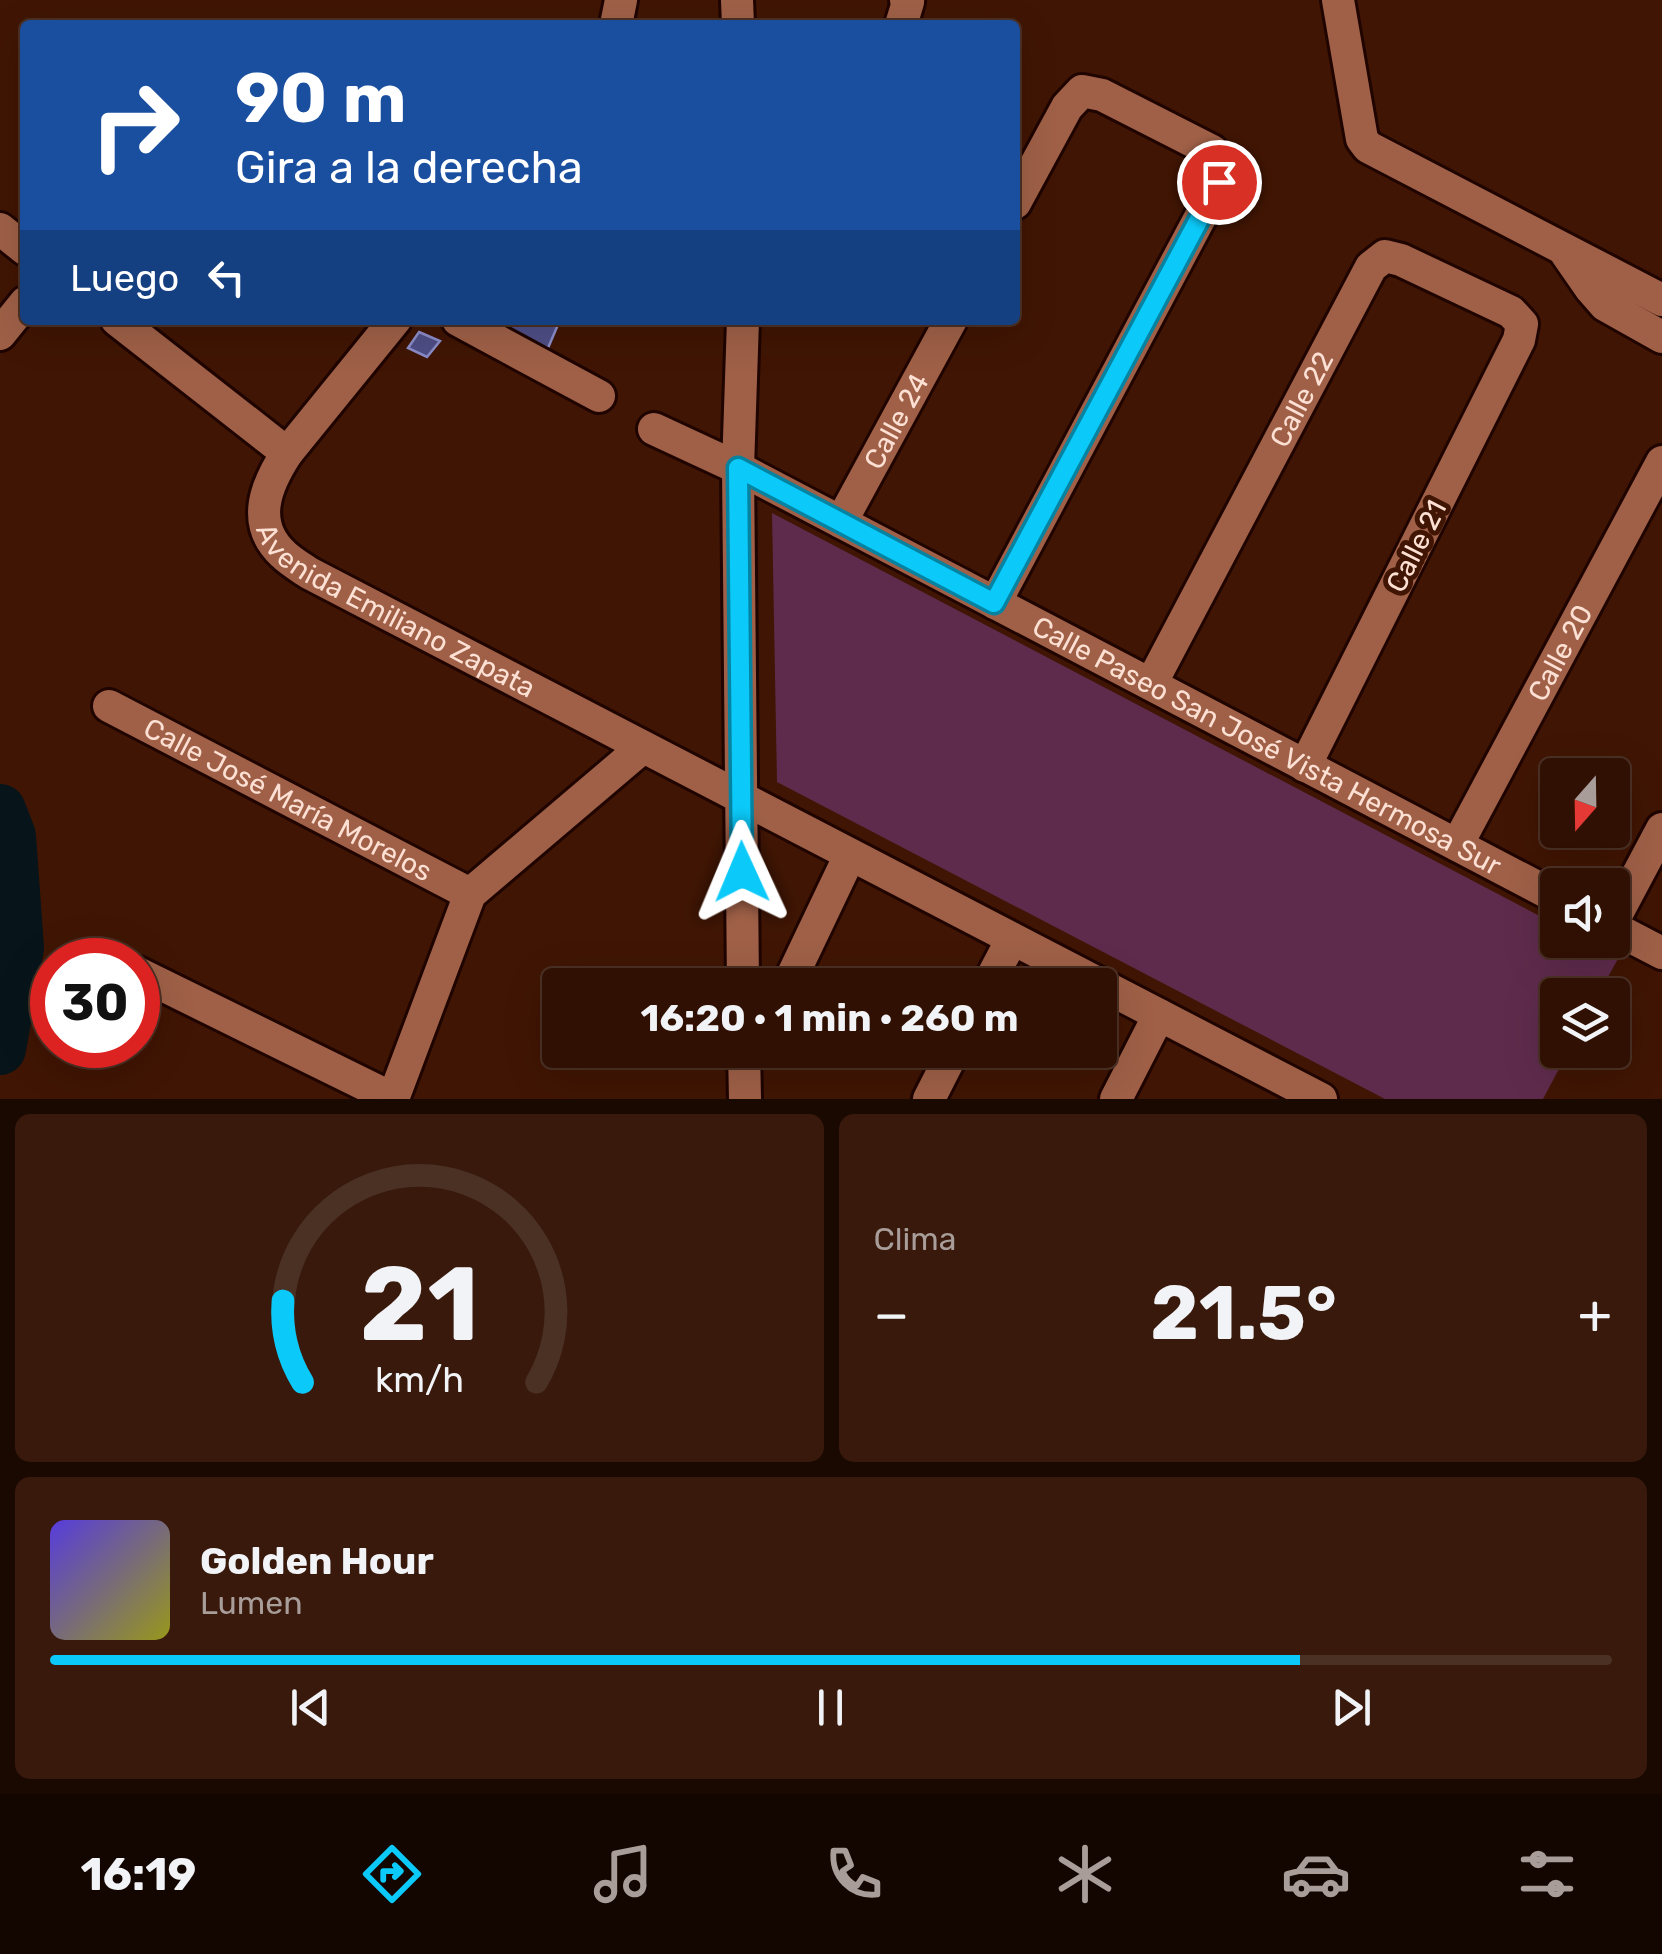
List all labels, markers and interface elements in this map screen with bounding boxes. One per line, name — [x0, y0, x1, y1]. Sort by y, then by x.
text: 90 m — [235, 57, 407, 140]
icon: right — [70, 60, 200, 190]
pin — [1177, 140, 1262, 225]
text: Gira a la derecha — [235, 141, 583, 194]
icon: arrive — [1192, 155, 1247, 210]
icon: left — [199, 250, 254, 305]
text: Luego — [70, 255, 179, 301]
street label: Calle 22 — [1263, 346, 1340, 453]
street label: Calle 24 — [857, 368, 936, 475]
street label: Calle 21 — [1379, 495, 1454, 598]
street label: Avenida Emiliano Zapata — [249, 519, 541, 705]
street label: Calle 20 — [1521, 599, 1600, 707]
street label: Calle Paseo San José Vista Hermosa Sur — [1027, 609, 1507, 882]
street label: Calle José María Morelos — [138, 711, 437, 888]
north arrow — [1540, 758, 1630, 848]
map controls — [1540, 758, 1630, 1068]
position arrow — [690, 820, 794, 924]
button: sound — [1540, 868, 1630, 958]
speed limit sign: 30 — [30, 938, 160, 1068]
button: layers — [1540, 978, 1630, 1068]
text: 16:20 · 1 min · 260 m — [641, 995, 1019, 1041]
text: Clima — [874, 1220, 956, 1258]
text: 21 — [360, 1243, 479, 1366]
text: 21.5° — [1150, 1269, 1337, 1358]
text: − — [874, 1282, 909, 1347]
text: + — [1578, 1282, 1612, 1347]
text: km/h — [375, 1359, 464, 1401]
text: Golden Hour — [200, 1538, 434, 1584]
text: Lumen — [200, 1584, 303, 1622]
icon: previous — [283, 1680, 338, 1735]
icon: pause — [803, 1680, 858, 1735]
icon: next — [1324, 1680, 1379, 1735]
icon: directions — [357, 1839, 427, 1909]
icon: music — [588, 1839, 658, 1909]
icon: phone — [819, 1839, 889, 1909]
icon: climate — [1050, 1839, 1120, 1909]
icon: car — [1281, 1839, 1351, 1909]
icon: filters — [1512, 1839, 1582, 1909]
text: 16:19 — [80, 1848, 196, 1901]

